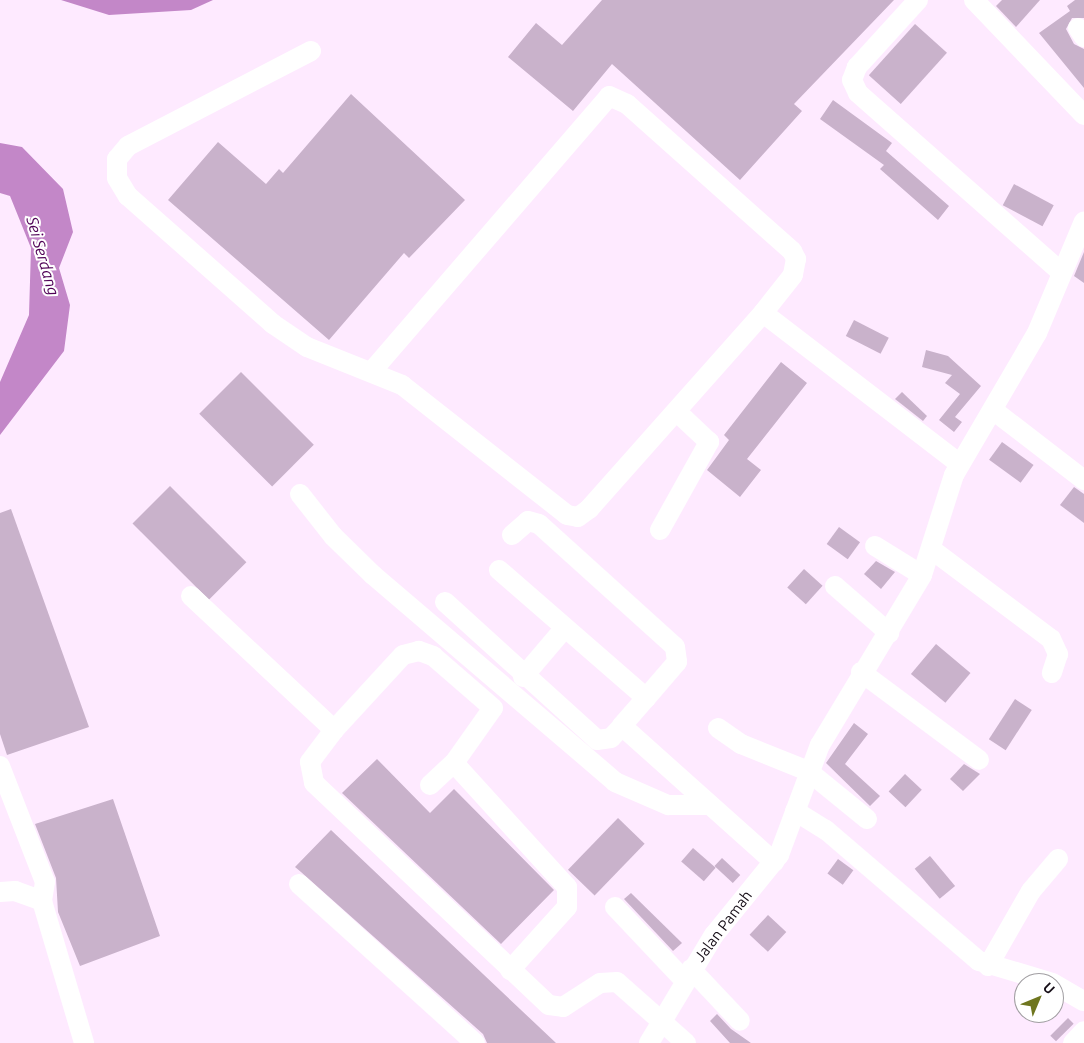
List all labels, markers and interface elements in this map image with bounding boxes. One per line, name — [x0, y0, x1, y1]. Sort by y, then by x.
water label: Sei Serdang — [23, 214, 63, 298]
street label: Jalan Pamah — [690, 887, 756, 965]
north arrow — [1014, 973, 1064, 1023]
text: U — [1040, 979, 1058, 997]

